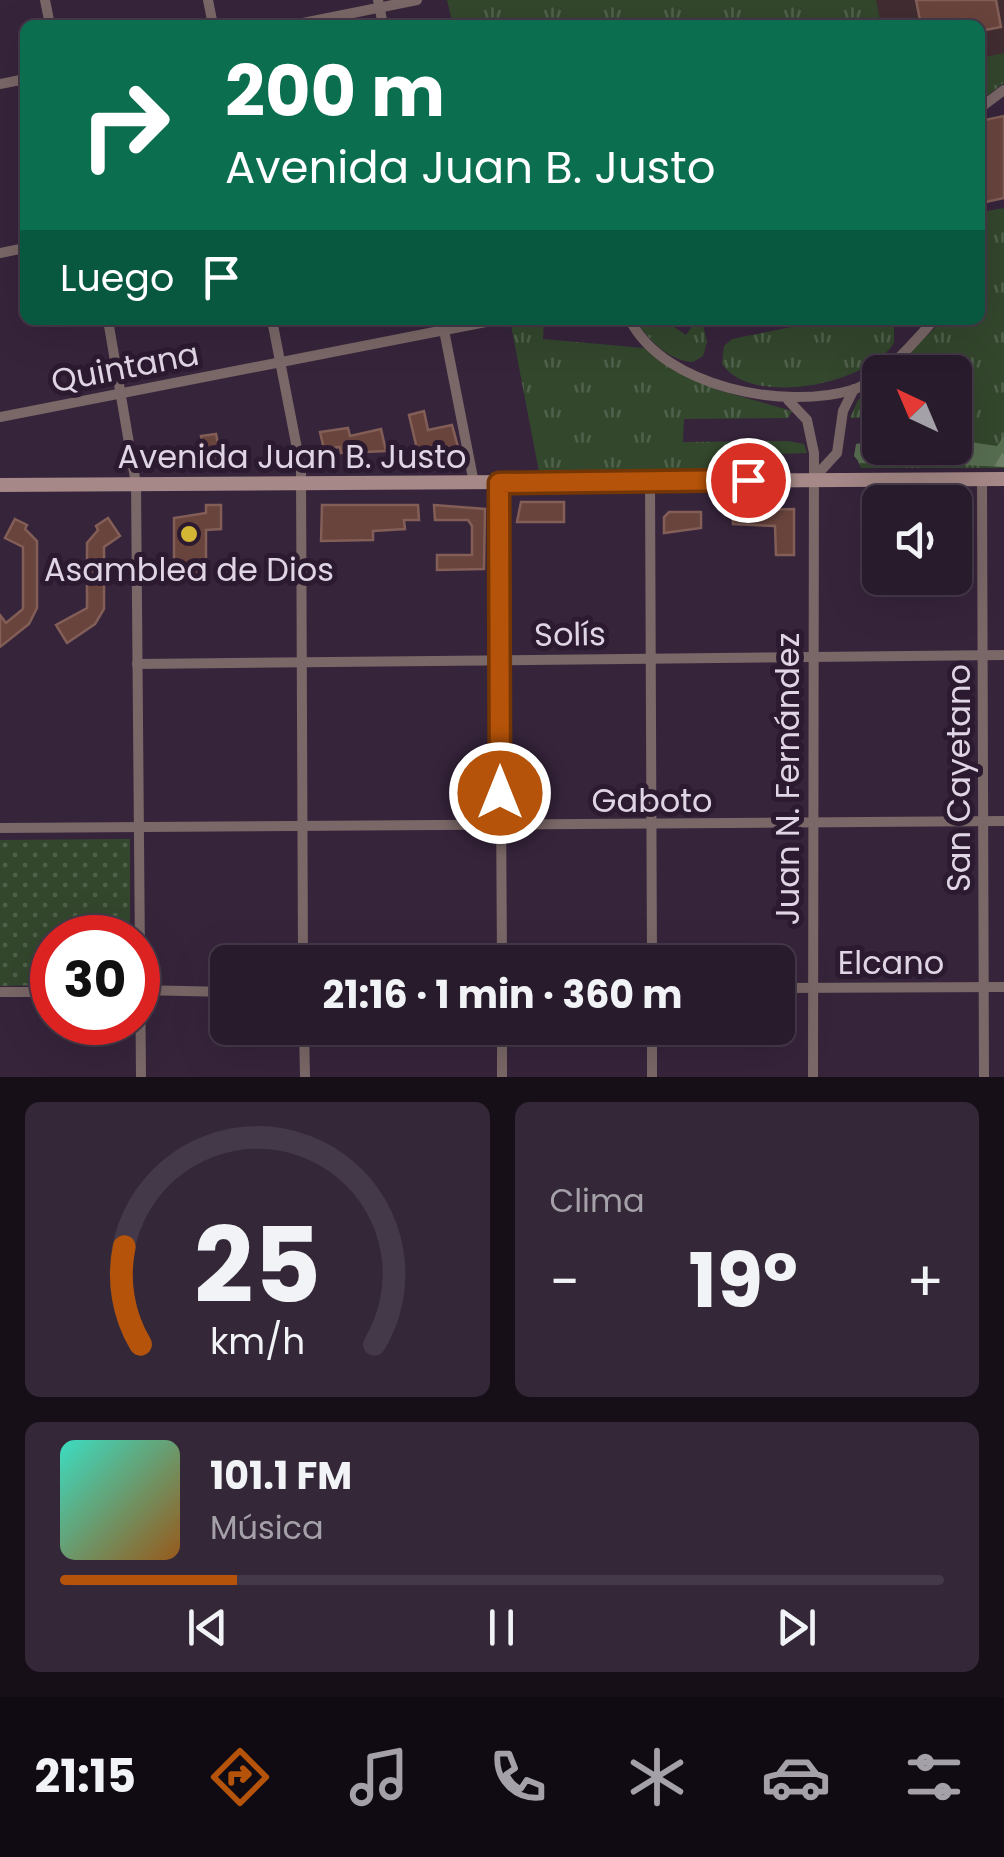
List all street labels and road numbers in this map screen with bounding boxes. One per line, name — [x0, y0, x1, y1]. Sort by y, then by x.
street label: Quintana — [47, 331, 203, 403]
street label: Avenida Juan B. Justo — [118, 434, 466, 479]
street label: Solís — [534, 611, 606, 657]
street label: Juan N. Fernández — [765, 633, 810, 925]
street label: San Cayetano — [936, 664, 981, 892]
street label: Gaboto — [592, 778, 712, 823]
street label: Elcano — [838, 940, 944, 985]

